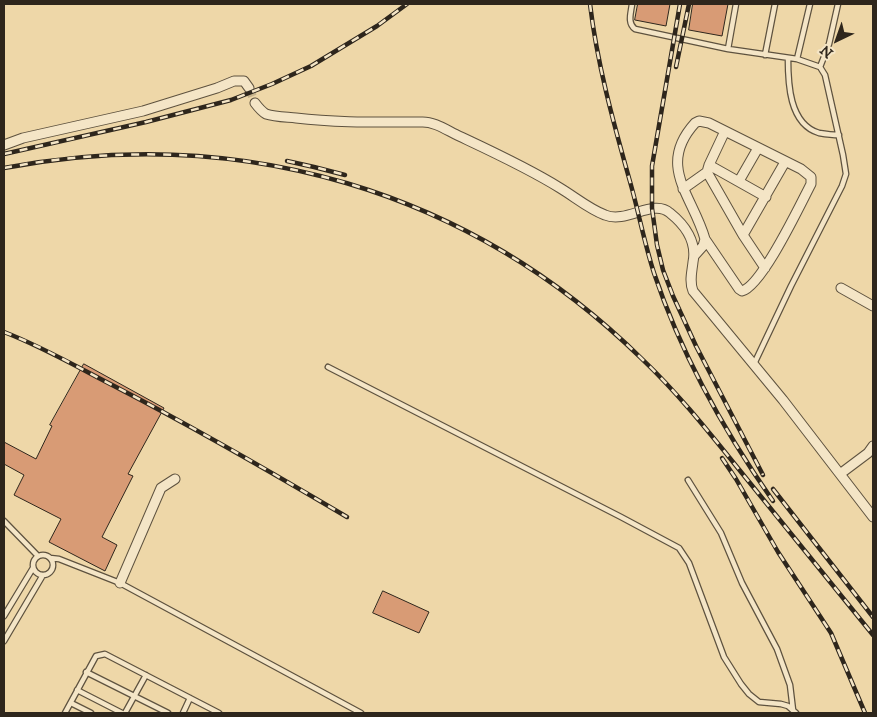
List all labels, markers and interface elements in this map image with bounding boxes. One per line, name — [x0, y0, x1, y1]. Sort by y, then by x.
north arrow — [812, 15, 862, 65]
text: N — [817, 41, 837, 62]

